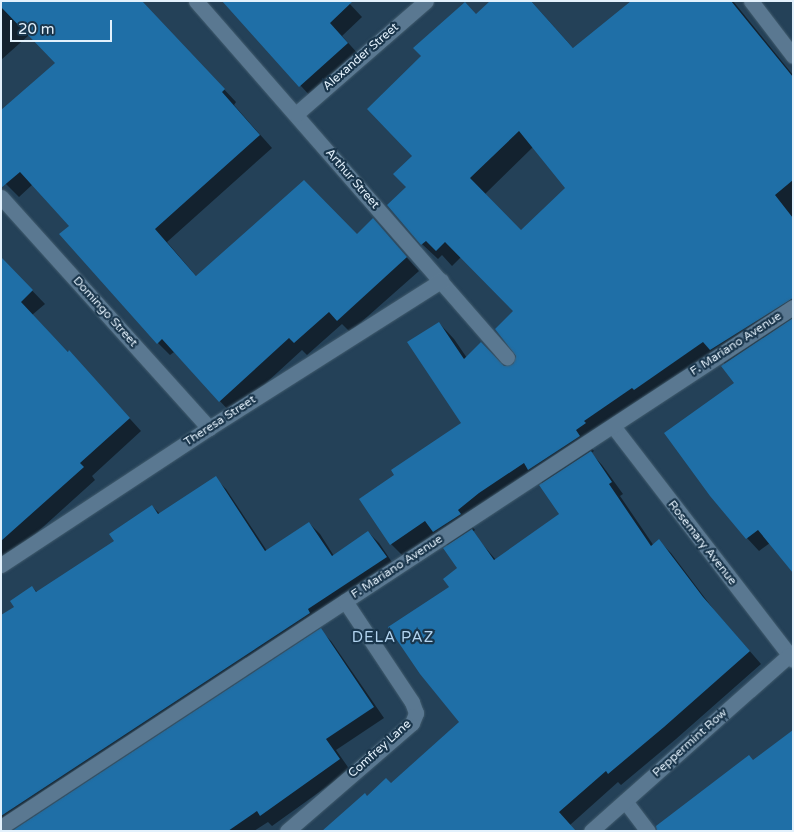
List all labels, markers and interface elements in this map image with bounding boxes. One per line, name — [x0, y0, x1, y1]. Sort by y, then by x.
scale bar — [12, 10, 115, 42]
text: 20 m — [18, 20, 55, 38]
street label: Alexander Street — [320, 20, 402, 94]
street label: Arthur Street — [322, 146, 382, 212]
street label: Domingo Street — [70, 274, 140, 350]
street label: F. Mariano Avenue — [688, 309, 784, 379]
street label: Theresa Street — [181, 393, 259, 449]
street label: Rosemary Avenue — [665, 498, 739, 588]
street label: F. Mariano Avenue — [349, 532, 445, 602]
district label: DELA PAZ — [351, 629, 435, 647]
street label: Peppermint Row — [650, 706, 730, 780]
street label: Comfrey Lane — [346, 717, 414, 781]

